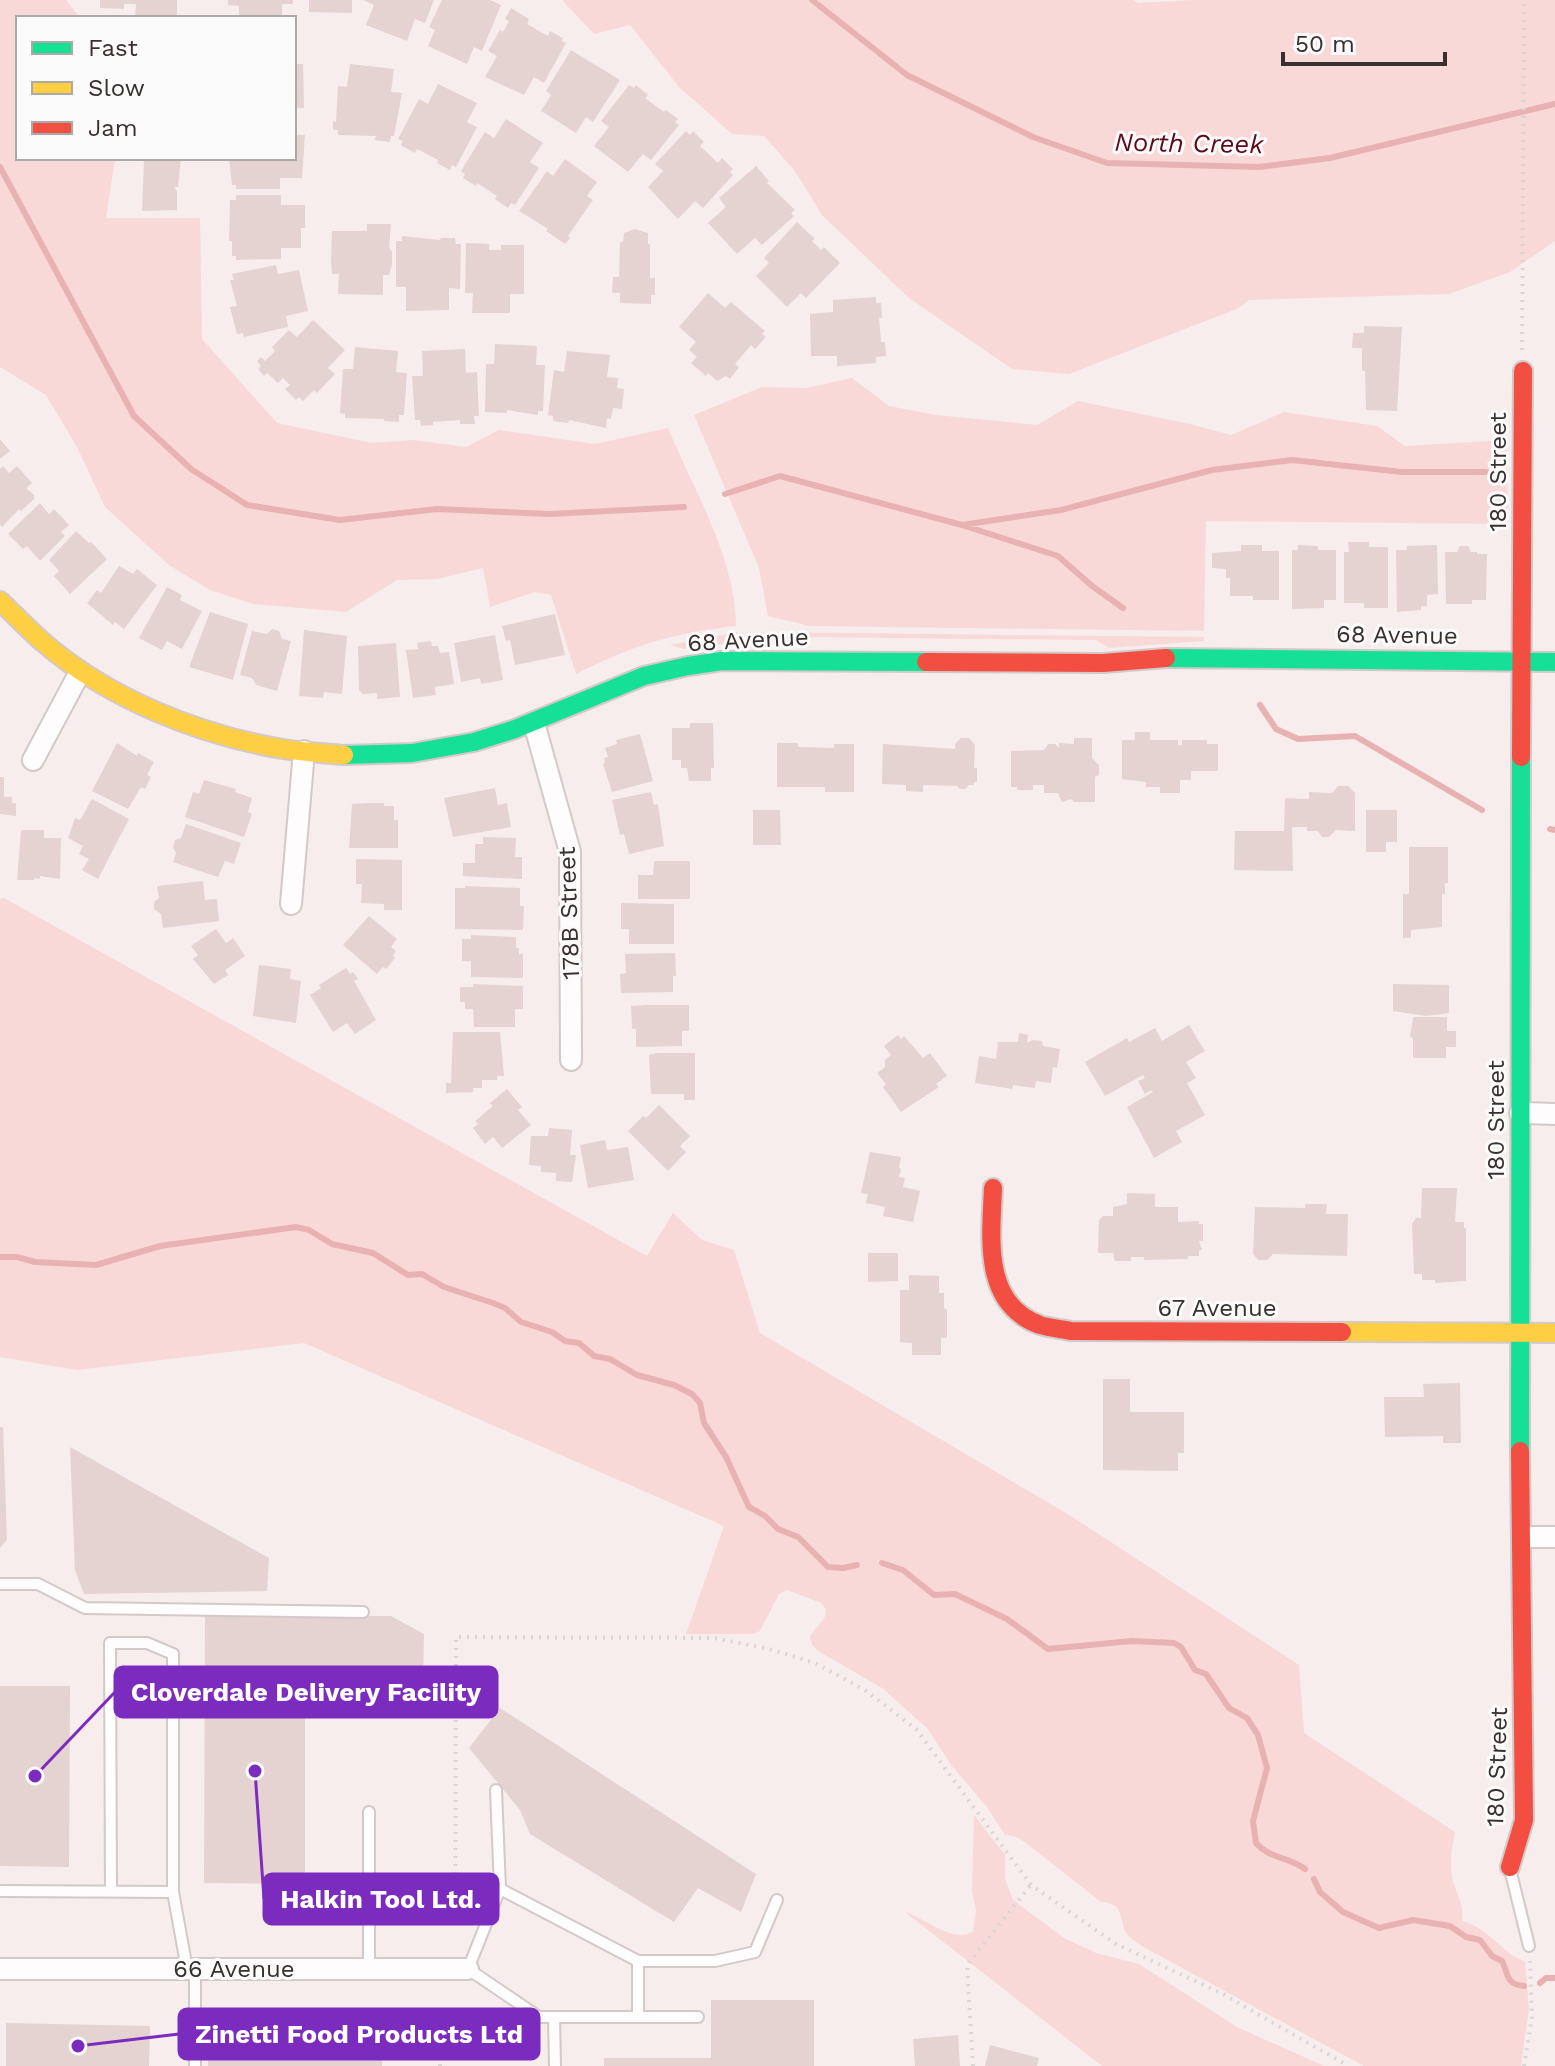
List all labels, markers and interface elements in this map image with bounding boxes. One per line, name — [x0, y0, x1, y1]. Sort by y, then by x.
legend — [16, 16, 296, 160]
scale bar — [1283, 16, 1445, 66]
text: 50 m — [1295, 30, 1355, 58]
text: Fast — [88, 34, 138, 62]
text: Slow — [88, 74, 145, 102]
text: Jam — [88, 114, 138, 142]
water label: North Creek — [1114, 127, 1265, 159]
street label: 180 Street — [1484, 412, 1512, 532]
street label: 68 Avenue — [1336, 620, 1458, 650]
street label: 68 Avenue — [687, 623, 809, 657]
street label: 178B Street — [553, 846, 585, 980]
street label: 180 Street — [1482, 1060, 1510, 1180]
street label: 67 Avenue — [1157, 1294, 1277, 1322]
callout: Cloverdale Delivery Facility — [115, 1667, 497, 1717]
text: Cloverdale Delivery Facility — [131, 1677, 481, 1707]
street label: 180 Street — [1481, 1707, 1513, 1827]
callout: Halkin Tool Ltd. — [264, 1874, 498, 1924]
text: Halkin Tool Ltd. — [280, 1884, 482, 1914]
street label: 66 Avenue — [173, 1955, 295, 1983]
callout: Zinetti Food Products Ltd — [179, 2009, 539, 2059]
text: Zinetti Food Products Ltd — [195, 2019, 523, 2049]

